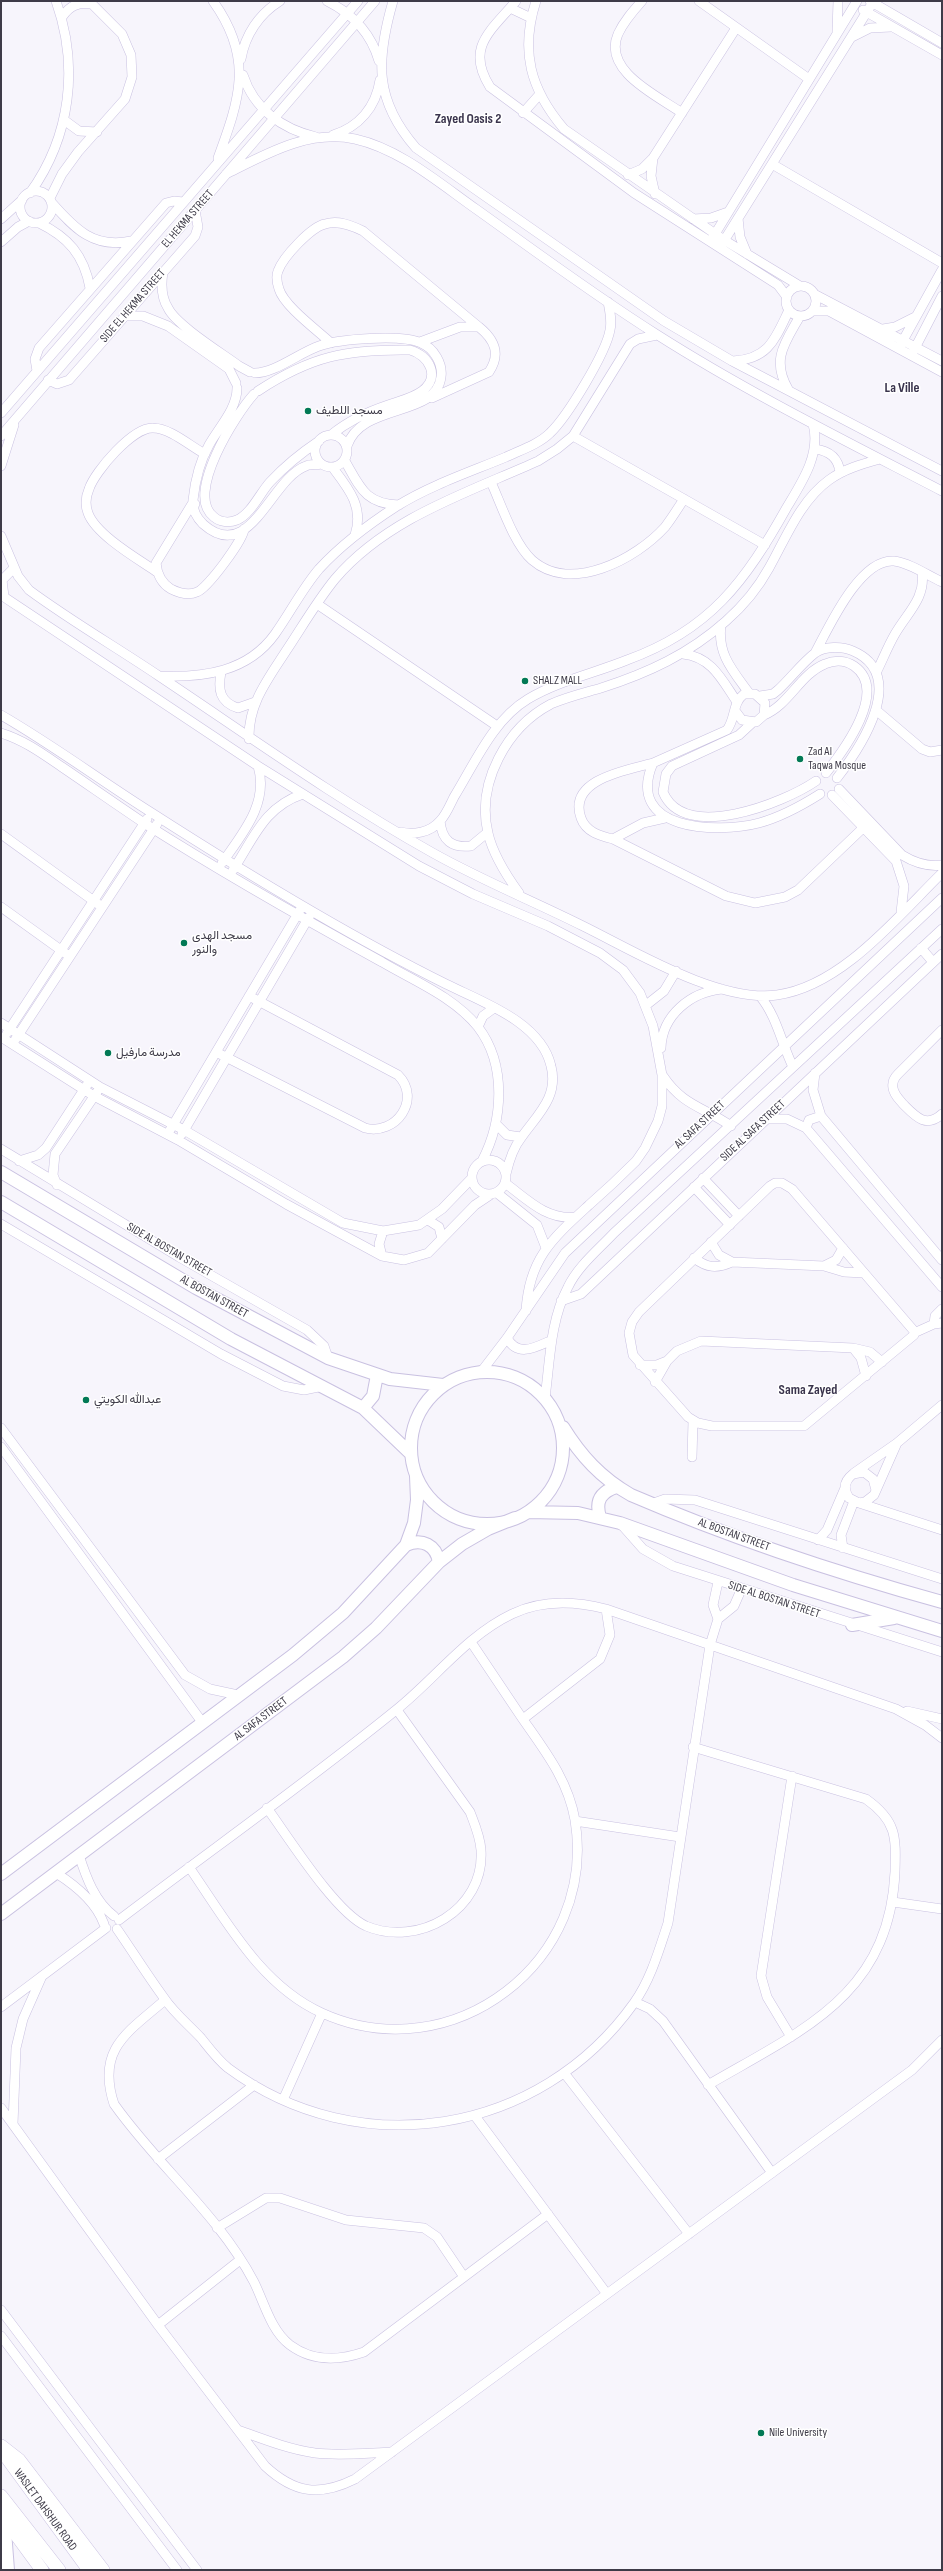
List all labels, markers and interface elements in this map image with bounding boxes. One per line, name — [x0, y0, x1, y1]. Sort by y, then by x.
district label: Zayed Oasis 2 — [435, 111, 501, 127]
street label: EL HEKMA STREET — [159, 187, 217, 251]
street label: SIDE EL HEKMA STREET — [97, 266, 169, 346]
district label: La Ville — [885, 380, 919, 396]
place label: مسجد اللطيف — [316, 404, 383, 418]
marker: مسجد اللطيف — [303, 406, 313, 416]
place label: SHALZ MALL — [533, 674, 582, 688]
marker: SHALZ MALL — [520, 676, 530, 686]
place label: Zad Al Taqwa Mosque — [808, 745, 866, 773]
marker: Zad Al Taqwa Mosque — [795, 754, 805, 764]
place label: مسجد الهدى والنور — [192, 929, 252, 957]
marker: مسجد الهدى والنور — [179, 938, 189, 948]
place label: مدرسة مارفيل — [116, 1046, 181, 1060]
marker: مدرسة مارفيل — [103, 1048, 113, 1058]
street label: SIDE AL SAFA STREET — [717, 1097, 789, 1165]
street label: AL SAFA STREET — [672, 1098, 728, 1152]
street label: SIDE AL BOSTAN STREET — [124, 1220, 214, 1280]
street label: AL BOSTAN STREET — [177, 1272, 251, 1322]
district label: Sama Zayed — [779, 1382, 837, 1398]
place label: عبدالله الكويتي — [94, 1393, 161, 1407]
marker: عبدالله الكويتي — [81, 1395, 91, 1405]
street label: AL BOSTAN STREET — [696, 1515, 772, 1555]
street label: SIDE AL BOSTAN STREET — [726, 1578, 822, 1622]
street label: AL SAFA STREET — [231, 1694, 291, 1744]
place label: Nile University — [769, 2426, 827, 2440]
marker: Nile University — [756, 2428, 766, 2438]
street label: WASLET DAHSHUR ROAD — [10, 2466, 80, 2554]

